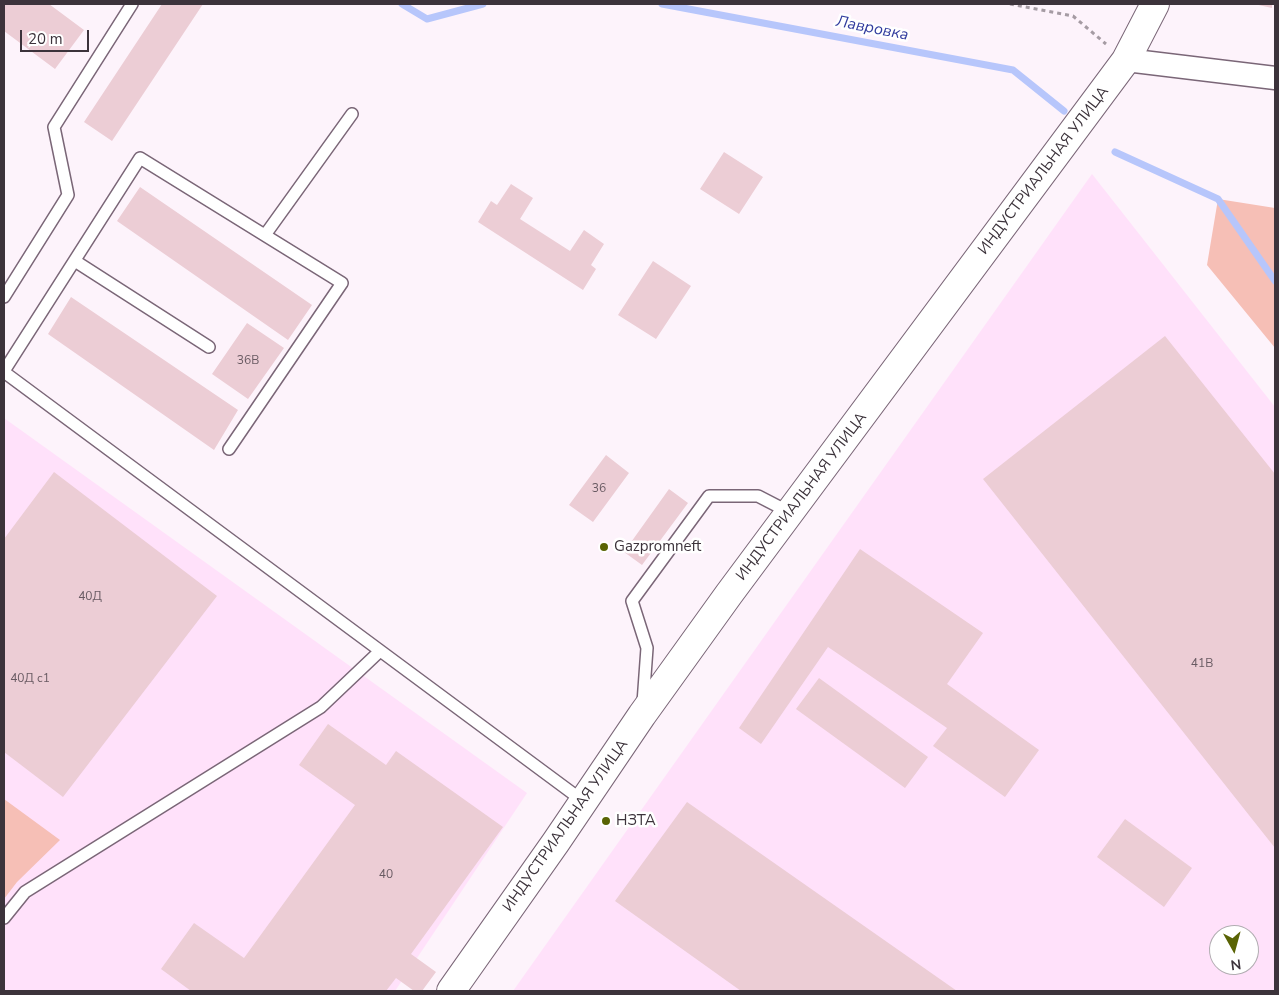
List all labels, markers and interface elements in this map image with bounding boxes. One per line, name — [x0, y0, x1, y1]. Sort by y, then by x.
water label: Лавровка — [834, 13, 910, 45]
scale bar — [22, 20, 91, 52]
text: 20 m — [28, 29, 63, 49]
street label: ИНДУСТРИАЛЬНАЯ УЛИЦА — [975, 83, 1113, 259]
house number: 36В — [237, 354, 259, 368]
street label: ИНДУСТРИАЛЬНАЯ УЛИЦА — [733, 409, 871, 585]
house number: 36 — [592, 482, 606, 496]
place label: Gazpromneft — [614, 538, 701, 556]
marker: Gazpromneft — [598, 541, 610, 553]
house number: 40Д — [78, 590, 102, 604]
house number: 41В — [1191, 657, 1213, 671]
house number: 40Д с1 — [10, 672, 50, 686]
street label: ИНДУСТРИАЛЬНАЯ УЛИЦА — [500, 737, 632, 915]
place label: НЗТА — [616, 812, 656, 830]
marker: НЗТА — [600, 815, 612, 827]
house number: 40 — [379, 868, 393, 882]
north arrow — [1209, 925, 1259, 975]
text: N — [1229, 954, 1242, 974]

